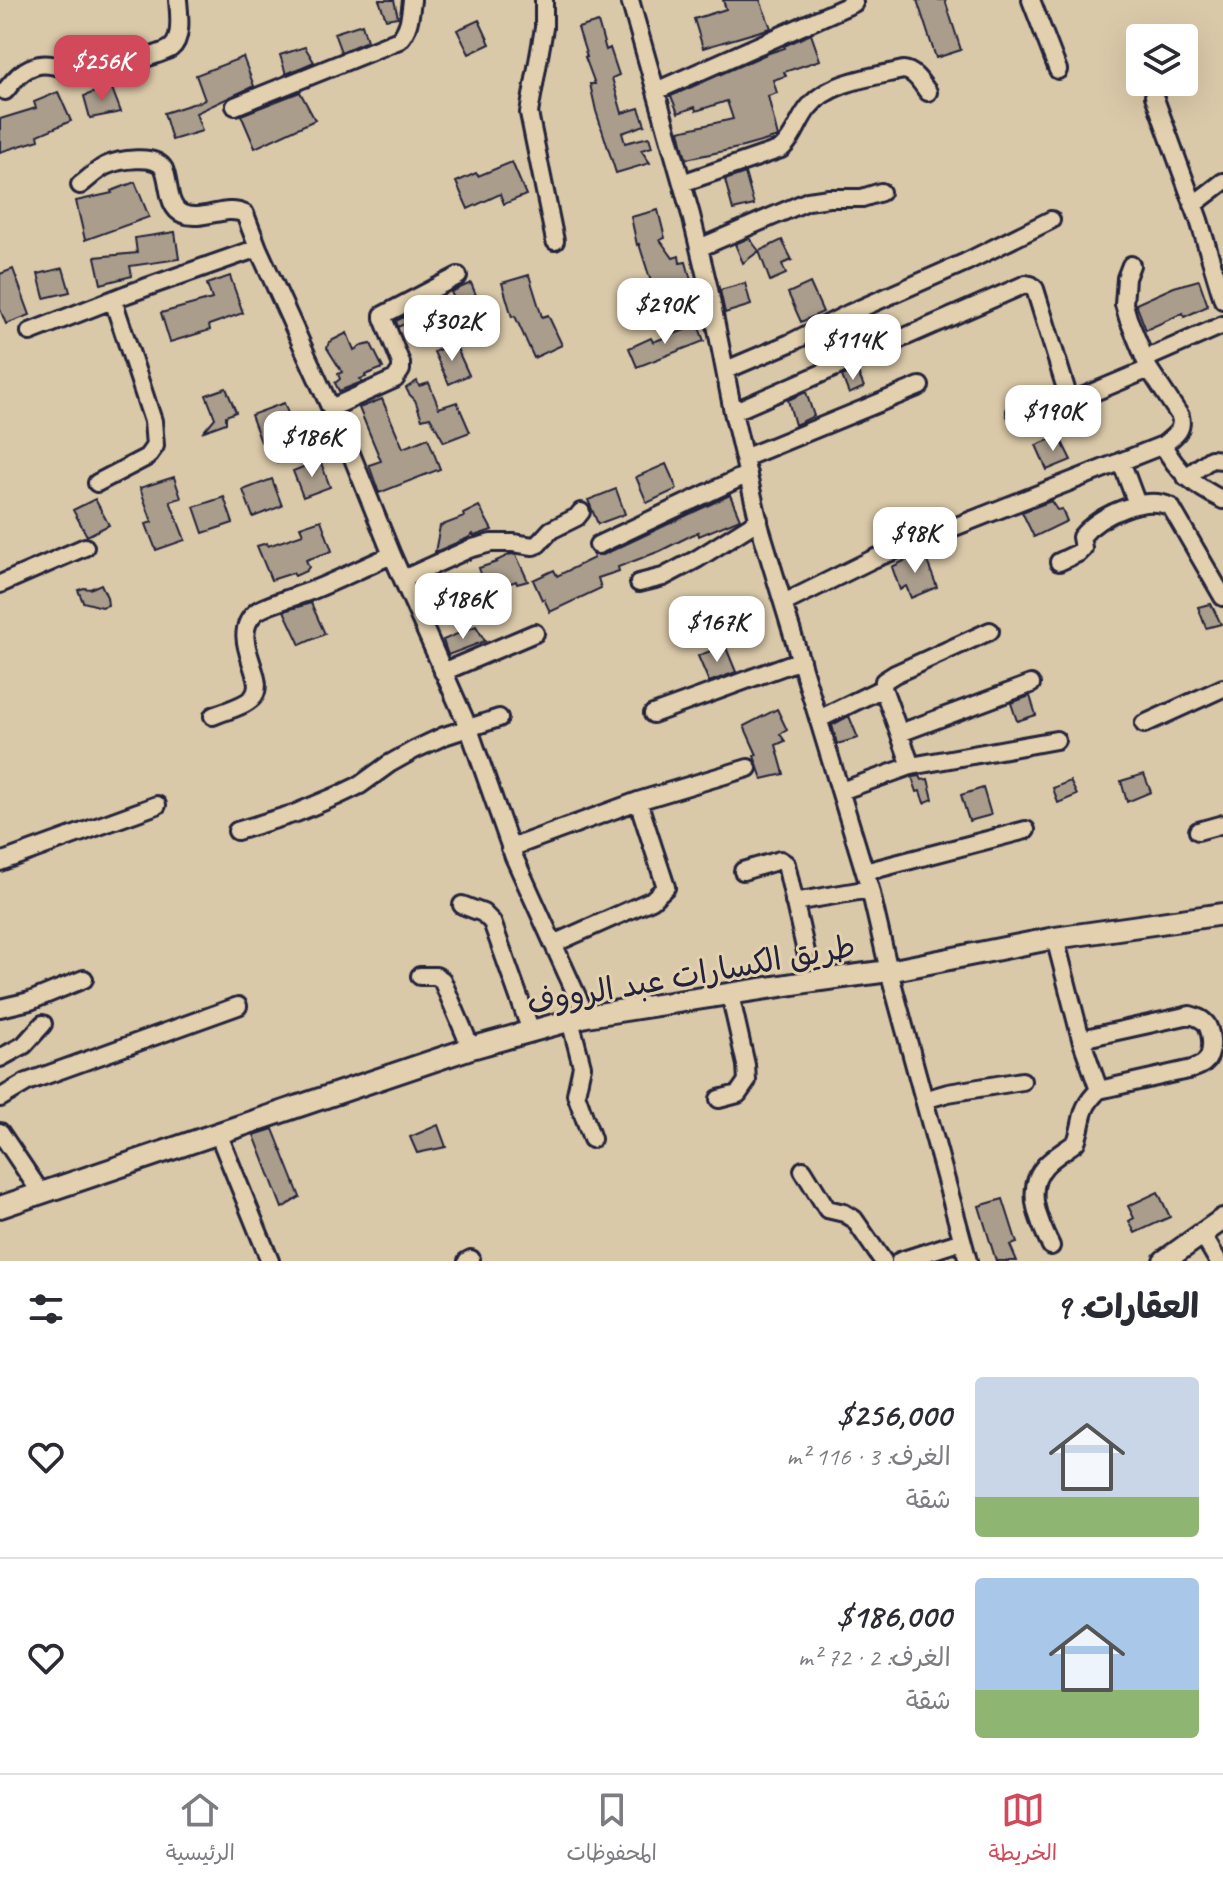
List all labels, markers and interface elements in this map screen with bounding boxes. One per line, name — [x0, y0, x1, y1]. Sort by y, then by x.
map controls — [1126, 24, 1198, 96]
button: layers — [1126, 24, 1198, 96]
pin: $256K — [46, 35, 158, 103]
text: $256K — [72, 44, 132, 77]
pin: $290K — [609, 278, 721, 346]
text: $290K — [635, 287, 695, 320]
pin: $302K — [396, 295, 508, 363]
text: $302K — [422, 304, 482, 337]
pin: $114K — [797, 314, 909, 382]
text: $114K — [823, 323, 883, 356]
pin: $190K — [997, 385, 1109, 453]
text: $190K — [1023, 394, 1083, 427]
pin: $186K — [256, 411, 368, 479]
text: $186K — [282, 420, 342, 453]
pin: $98K — [868, 507, 962, 575]
text: $98K — [891, 516, 939, 549]
pin: $186K — [407, 573, 519, 641]
text: $186K — [433, 582, 493, 615]
pin: $167K — [661, 596, 773, 664]
text: $167K — [687, 605, 747, 638]
street label: طريق الكسارات عبد الرووف — [524, 925, 859, 1024]
text: العقارات: 9 — [1055, 1285, 1199, 1328]
icon: filters — [24, 1287, 68, 1331]
text: $256,000 — [837, 1393, 951, 1436]
icon: home — [1039, 1409, 1135, 1505]
icon: heart — [24, 1435, 68, 1479]
text: الغرف: 3 · 116 m² — [786, 1440, 951, 1473]
text: شقة — [906, 1483, 951, 1516]
text: $186,000 — [836, 1594, 951, 1637]
icon: home — [1039, 1610, 1135, 1706]
icon: heart — [24, 1636, 68, 1680]
text: الغرف: 2 · 72 m² — [798, 1641, 951, 1674]
text: شقة — [906, 1684, 951, 1717]
tab: الرئيسية — [166, 1788, 235, 1872]
tab: المحفوظات — [566, 1788, 657, 1872]
tab: الخريطة — [989, 1788, 1057, 1872]

